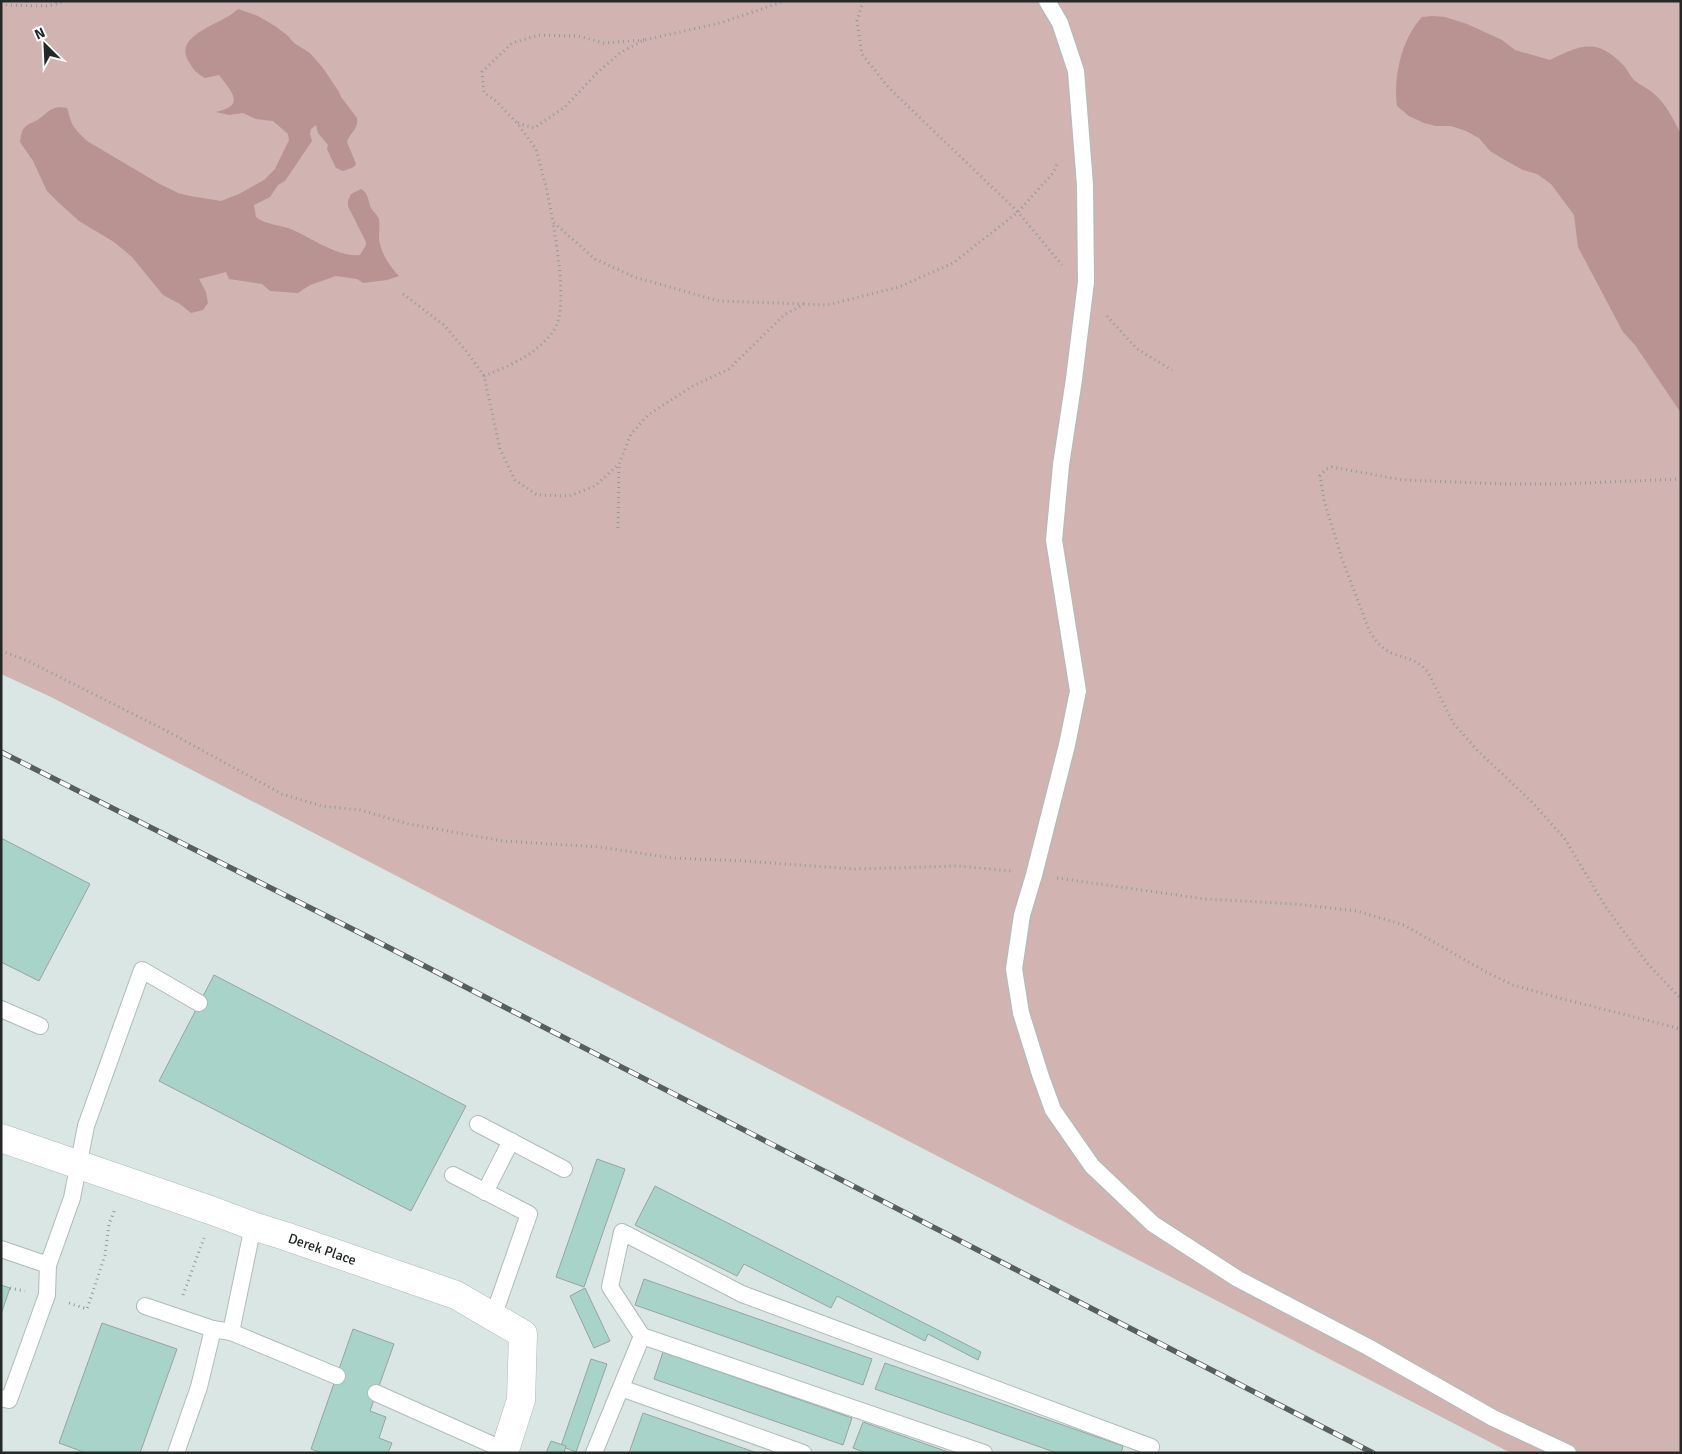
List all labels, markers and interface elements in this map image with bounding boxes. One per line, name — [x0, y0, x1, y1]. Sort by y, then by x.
north arrow — [20, 20, 70, 70]
text: N — [32, 24, 48, 43]
street label: Derek Place — [286, 1229, 359, 1268]

